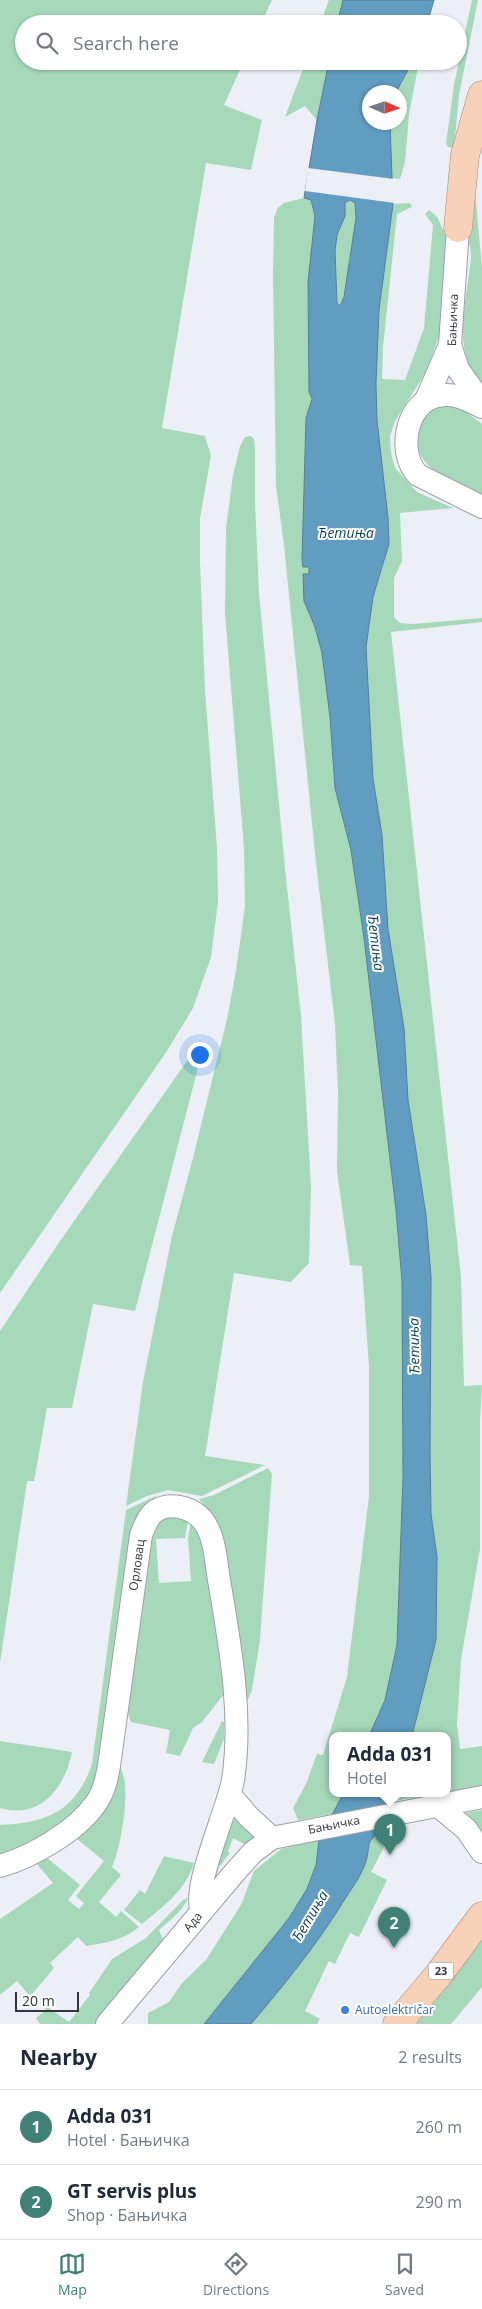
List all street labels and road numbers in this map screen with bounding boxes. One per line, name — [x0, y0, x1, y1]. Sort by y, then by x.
street label: Бањичка — [443, 293, 462, 346]
street label: Орловац — [124, 1538, 149, 1592]
street label: Бањичка — [307, 1811, 361, 1838]
street label: Ада — [179, 1908, 206, 1935]
road number: 23 — [428, 1962, 454, 1980]

